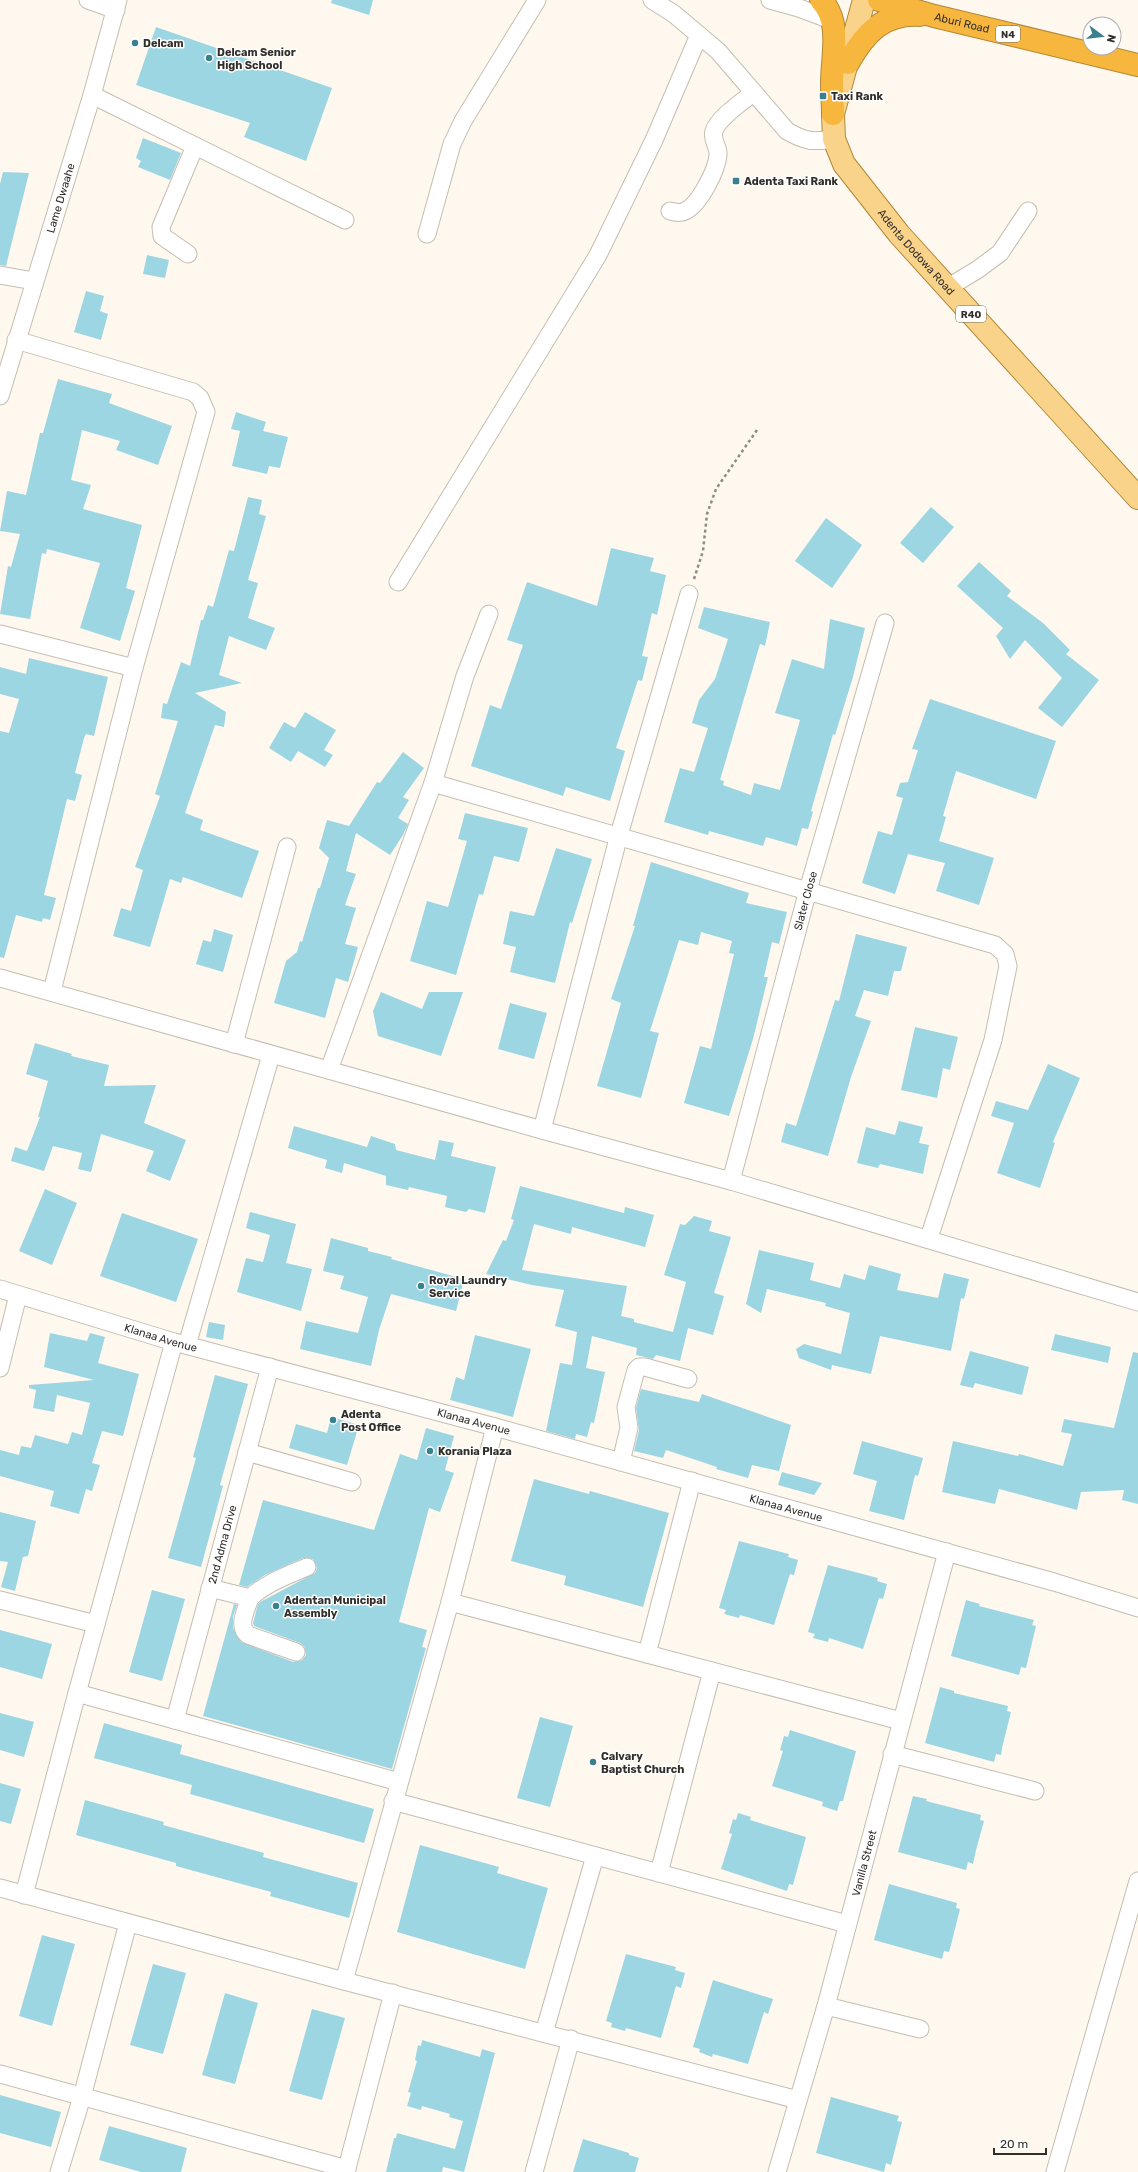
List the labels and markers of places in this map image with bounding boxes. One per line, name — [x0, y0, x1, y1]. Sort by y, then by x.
place label: Delcam — [143, 37, 184, 50]
marker: Delcam — [130, 38, 140, 48]
place label: Delcam Senior High School — [217, 46, 296, 72]
marker: Delcam Senior High School — [204, 53, 214, 63]
place label: Taxi Rank — [831, 90, 884, 103]
marker: Taxi Rank — [818, 91, 828, 101]
place label: Adenta Taxi Rank — [744, 175, 839, 188]
marker: Adenta Taxi Rank — [731, 176, 741, 186]
place label: Royal Laundry Service — [429, 1274, 507, 1300]
marker: Royal Laundry Service — [416, 1281, 426, 1291]
place label: Adenta Post Office — [341, 1408, 401, 1434]
marker: Adenta Post Office — [328, 1415, 338, 1425]
place label: Korania Plaza — [438, 1445, 512, 1458]
marker: Korania Plaza — [425, 1446, 435, 1456]
place label: Adentan Municipal Assembly — [284, 1594, 386, 1620]
marker: Adentan Municipal Assembly — [271, 1601, 281, 1611]
place label: Calvary Baptist Church — [601, 1750, 684, 1776]
marker: Calvary Baptist Church — [588, 1757, 598, 1767]

